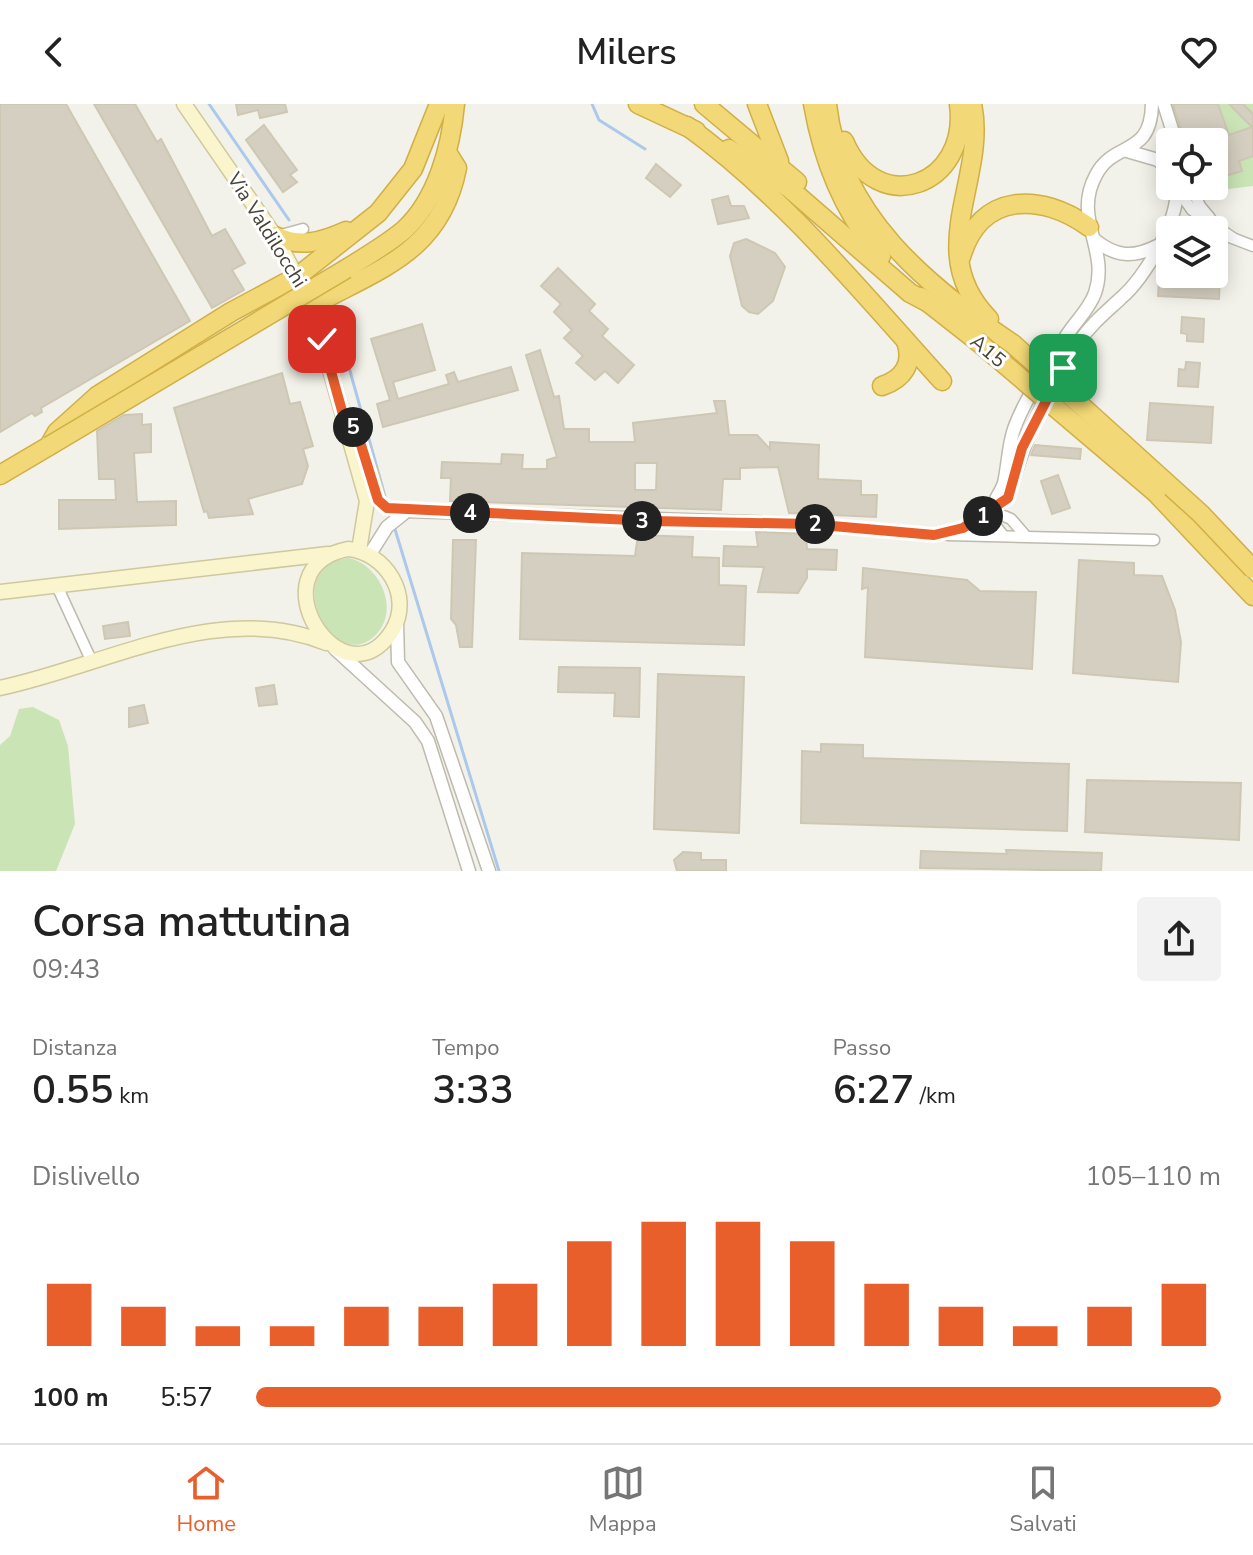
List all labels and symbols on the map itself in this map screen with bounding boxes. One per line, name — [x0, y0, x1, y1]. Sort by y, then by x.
street label: Via Valdilocchi — [220, 167, 313, 293]
pin — [288, 305, 356, 373]
street label: A15 — [965, 328, 1011, 374]
pin — [1029, 334, 1097, 402]
pin: 5 — [333, 407, 373, 447]
pin: 4 — [450, 493, 490, 533]
pin: 1 — [963, 496, 1003, 536]
pin: 3 — [622, 501, 662, 541]
pin: 2 — [795, 504, 835, 544]

